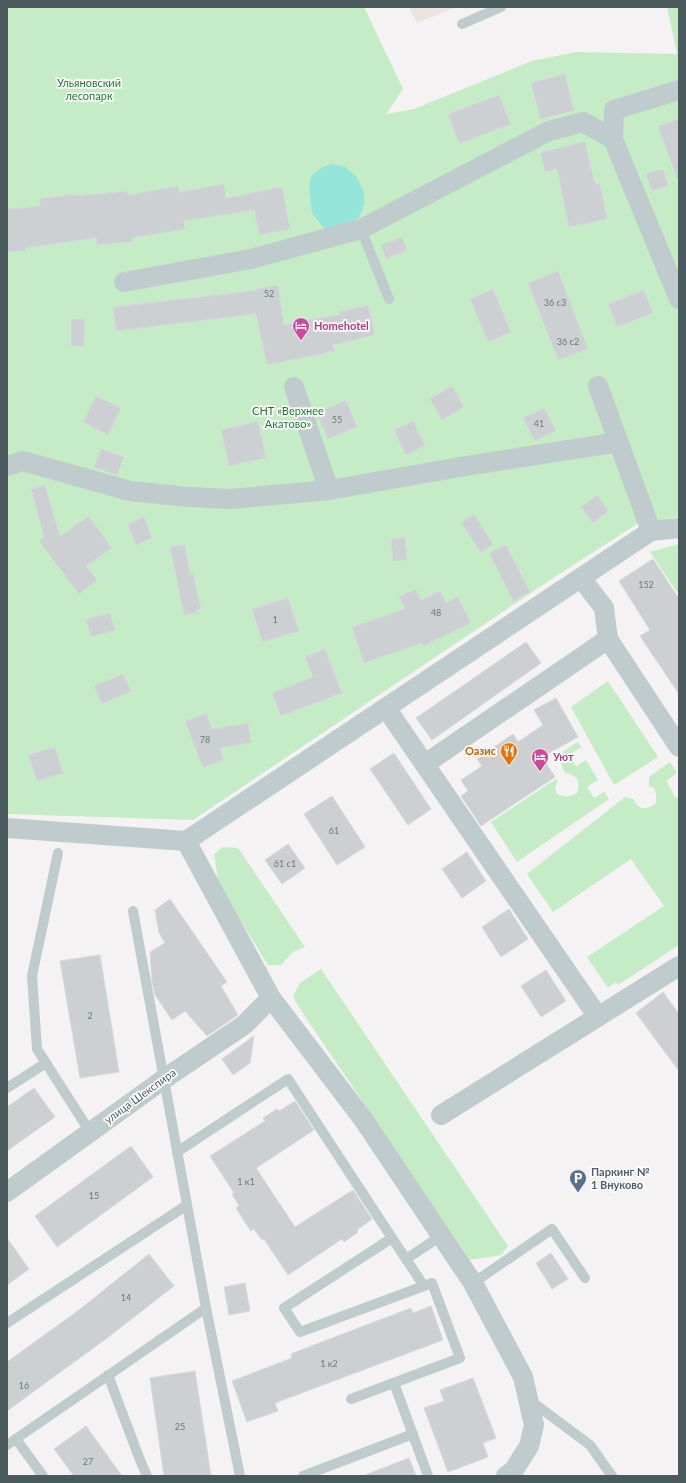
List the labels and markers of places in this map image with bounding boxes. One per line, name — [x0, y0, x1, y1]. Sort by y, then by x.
hotel icon: Homehotel — [291, 316, 311, 341]
place label: Homehotel — [314, 319, 369, 332]
restaurant icon: Оазис — [499, 741, 519, 766]
place label: Оазис — [465, 744, 497, 757]
hotel icon: Уют — [530, 747, 550, 772]
place label: Уют — [552, 750, 574, 763]
place label: Паркинг № 1 Внуково — [591, 1165, 650, 1191]
parking icon: Паркинг № 1 Внуково — [568, 1168, 588, 1193]

